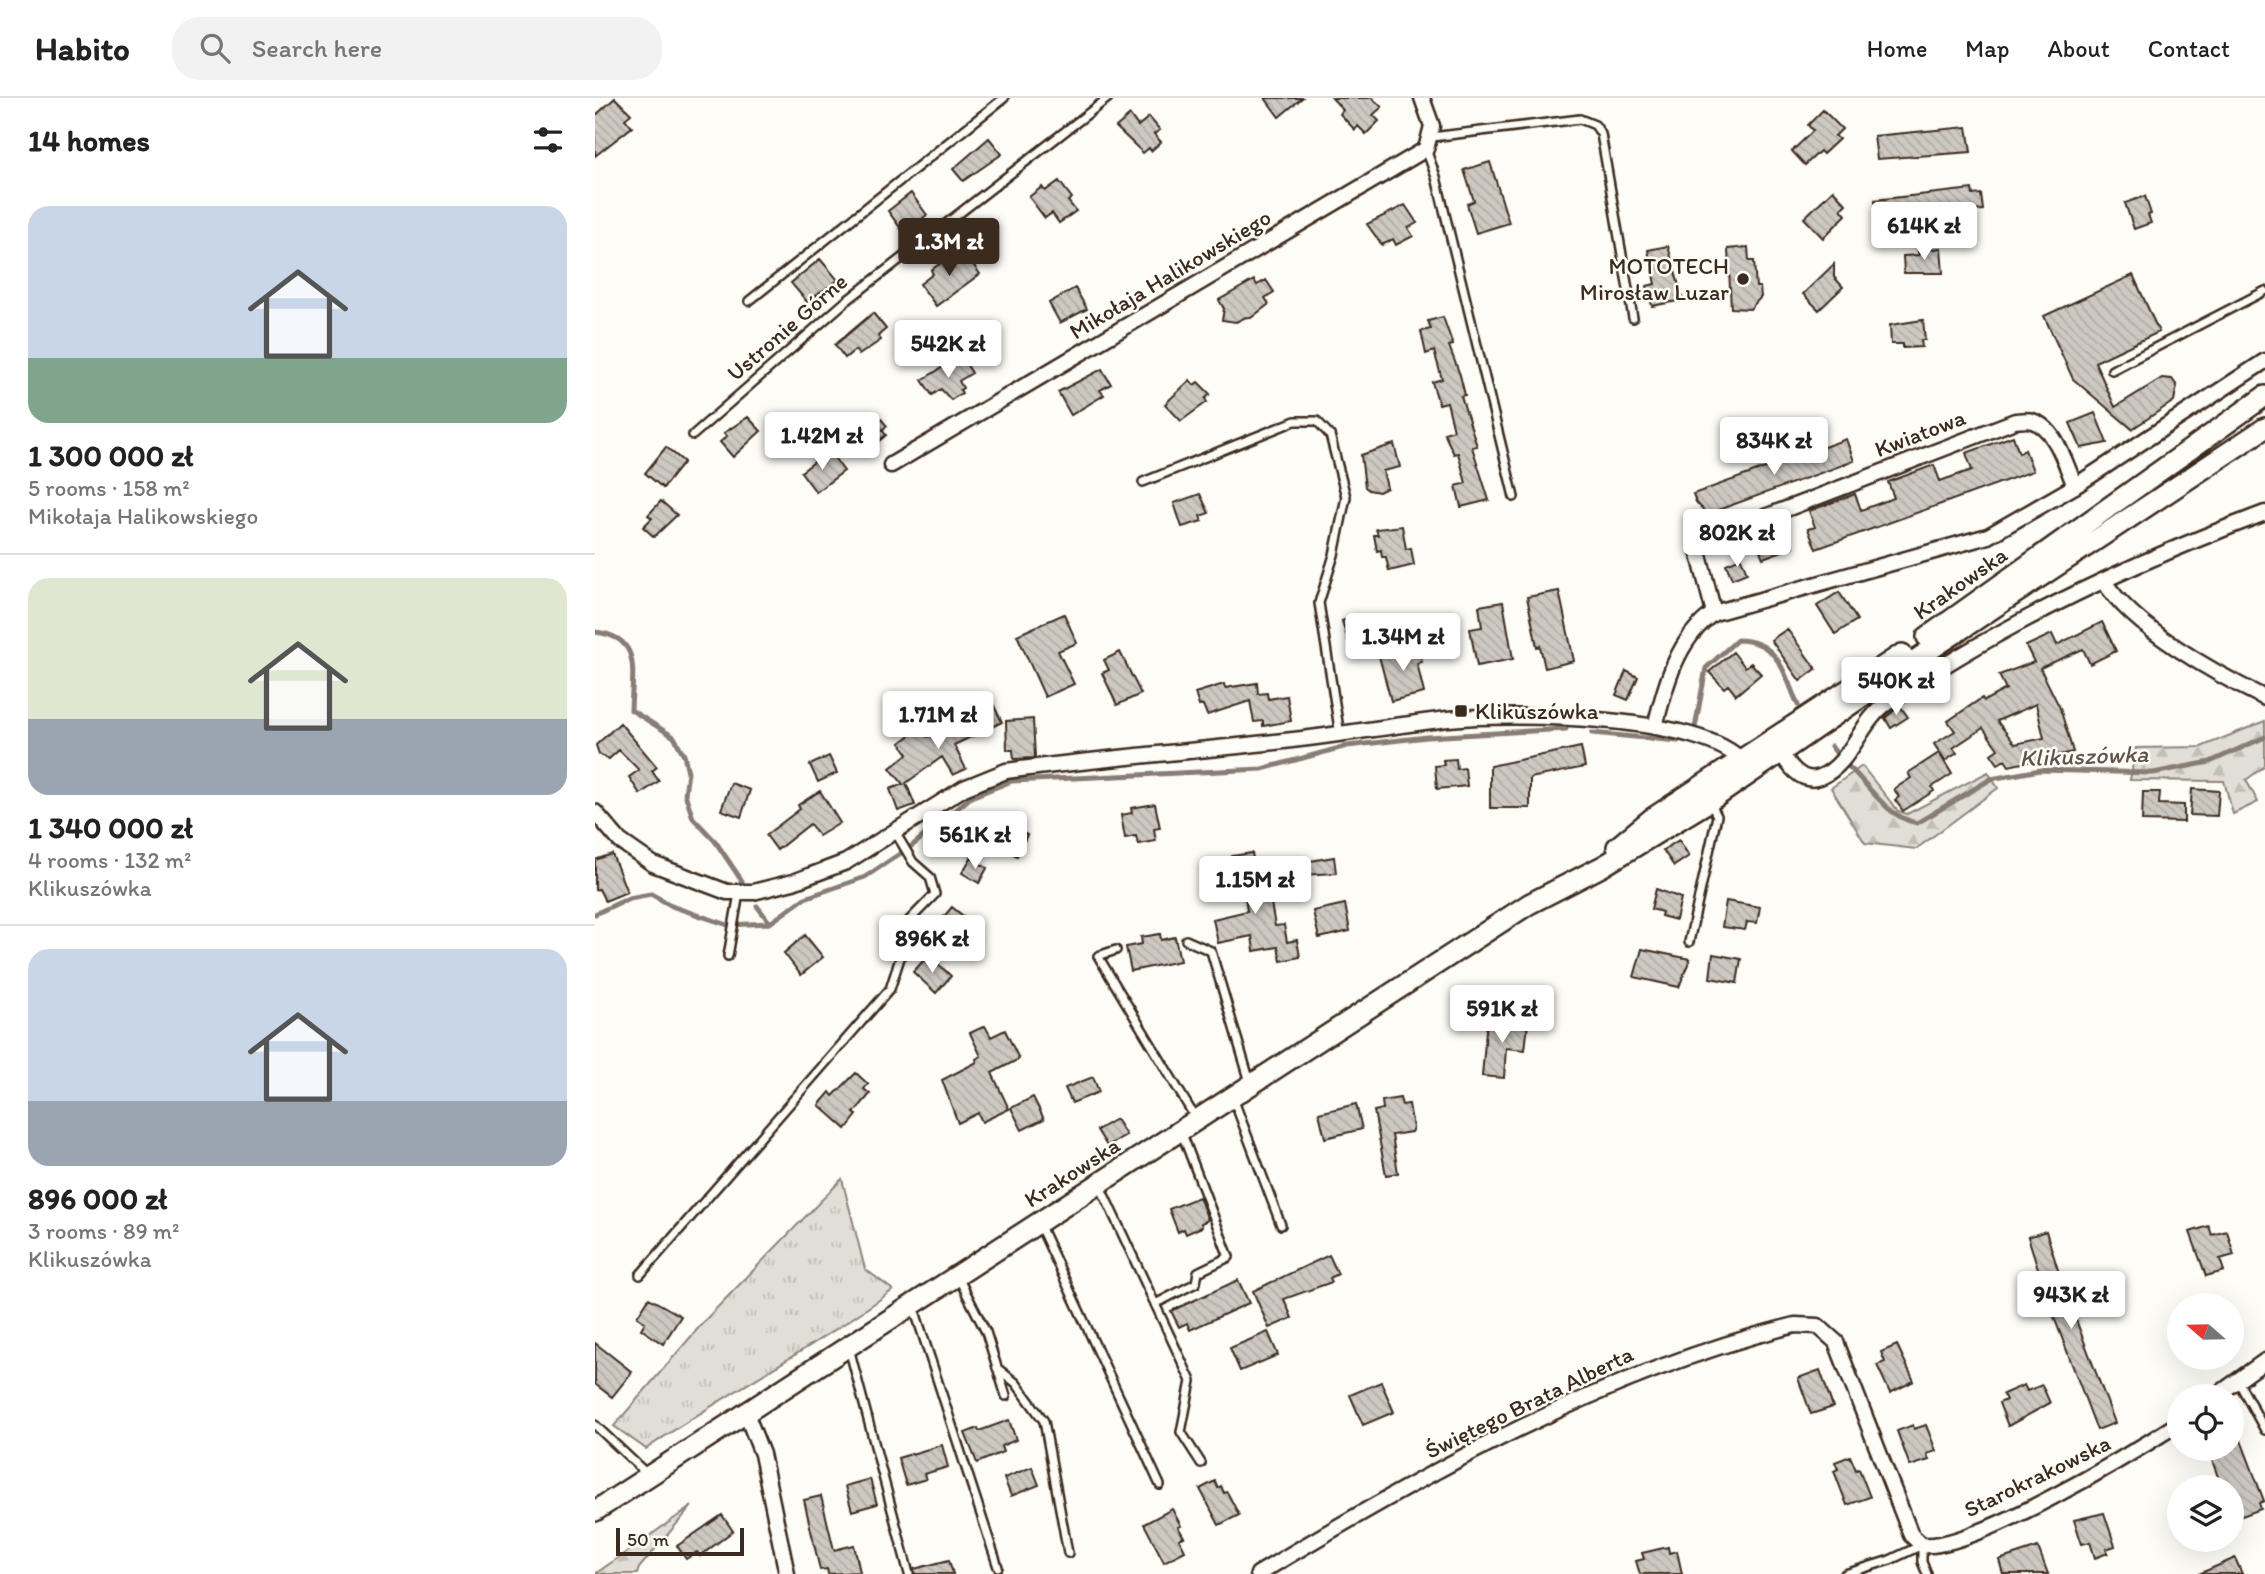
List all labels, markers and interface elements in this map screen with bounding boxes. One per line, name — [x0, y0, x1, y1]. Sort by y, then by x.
search box — [172, 17, 662, 80]
text: Habito — [35, 29, 130, 68]
icon: search — [196, 29, 234, 67]
text: Search here — [252, 32, 382, 64]
text: Home — [1867, 34, 1927, 63]
text: Map — [1965, 34, 2009, 63]
text: About — [2047, 34, 2110, 63]
text: Contact — [2148, 34, 2230, 63]
icon: filters — [529, 121, 567, 159]
text: 14 homes — [28, 122, 150, 159]
pin: 614K zł — [1859, 202, 1989, 262]
street label: Mikołaja Halikowskiego — [1064, 203, 1276, 345]
text: 614K zł — [1887, 211, 1961, 239]
pin: 1.3M zł — [884, 218, 1014, 278]
text: 1.3M zł — [914, 227, 984, 255]
icon: home — [235, 251, 361, 377]
place label: MOTOTECH Mirosław Luzar — [1580, 252, 1729, 306]
street label: Ustronie Górne — [721, 267, 853, 387]
marker: MOTOTECH Mirosław Luzar — [1735, 271, 1751, 287]
pin: 542K zł — [883, 320, 1013, 380]
text: 542K zł — [910, 329, 986, 357]
street label: Kwiatowa — [1871, 403, 1969, 463]
pin: 1.42M zł — [750, 412, 894, 472]
pin: 834K zł — [1709, 418, 1839, 477]
text: 1.42M zł — [781, 421, 863, 449]
text: 834K zł — [1736, 426, 1812, 454]
text: 1 300 000 zł — [28, 437, 193, 474]
text: 5 rooms · 158 m² — [28, 474, 190, 502]
text: Mikołaja Halikowskiego — [28, 502, 258, 530]
pin: 802K zł — [1672, 510, 1802, 569]
text: 802K zł — [1699, 518, 1775, 546]
street label: Krakowska — [1908, 540, 2013, 626]
pin: 1.34M zł — [1331, 614, 1475, 673]
text: 1.34M zł — [1361, 622, 1445, 650]
icon: home — [235, 623, 361, 749]
pin: 540K zł — [1831, 658, 1961, 717]
text: 540K zł — [1857, 666, 1935, 694]
pin: 1.71M zł — [866, 692, 1010, 751]
place label: Klikuszówka — [1475, 697, 1599, 725]
text: 1.71M zł — [899, 700, 977, 728]
marker: Klikuszówka — [1453, 703, 1469, 719]
water label: Klikuszówka — [2019, 739, 2150, 772]
text: 1 340 000 zł — [28, 809, 193, 846]
pin: 561K zł — [910, 812, 1040, 871]
text: 561K zł — [939, 820, 1011, 848]
text: 4 rooms · 132 m² — [28, 846, 191, 874]
pin: 1.15M zł — [1183, 856, 1327, 916]
text: 1.15M zł — [1215, 865, 1295, 893]
text: Klikuszówka — [28, 874, 152, 902]
pin: 896K zł — [867, 916, 997, 975]
text: 896K zł — [895, 924, 969, 952]
pin: 591K zł — [1437, 986, 1567, 1045]
icon: home — [235, 994, 361, 1120]
text: 591K zł — [1466, 994, 1538, 1022]
street label: Krakowska — [1019, 1131, 1125, 1213]
text: 896 000 zł — [28, 1180, 167, 1217]
text: 3 rooms · 89 m² — [28, 1217, 179, 1245]
text: Klikuszówka — [28, 1245, 152, 1273]
pin: 943K zł — [2006, 1272, 2136, 1331]
text: 943K zł — [2033, 1280, 2109, 1308]
north arrow — [2167, 1293, 2243, 1370]
map controls — [2167, 1293, 2244, 1552]
street label: Świętego Brata Alberta — [1420, 1339, 1638, 1465]
button: locate — [2167, 1384, 2244, 1461]
street label: Starokrakowska — [1959, 1428, 2115, 1524]
button: layers — [2167, 1475, 2244, 1552]
scale bar — [616, 1525, 744, 1557]
text: 50 m — [627, 1528, 669, 1551]

